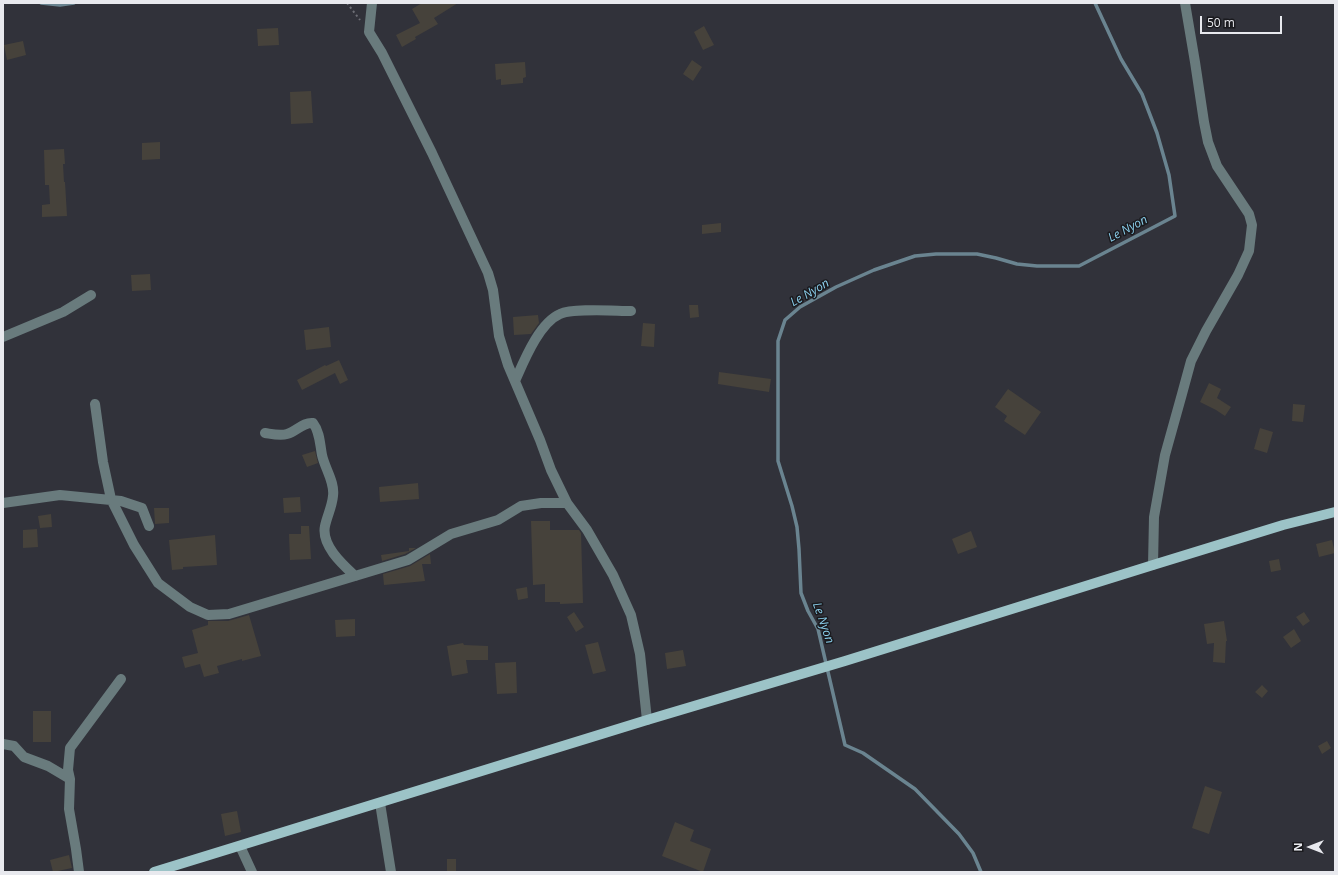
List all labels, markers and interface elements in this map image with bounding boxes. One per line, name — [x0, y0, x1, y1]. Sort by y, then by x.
scale bar — [1202, 8, 1284, 34]
text: 50 m — [1207, 14, 1235, 31]
water label: Le Nyon — [1106, 213, 1150, 245]
water label: Le Nyon — [788, 276, 832, 310]
water label: Le Nyon — [809, 601, 837, 645]
north arrow — [1290, 827, 1330, 867]
text: N — [1290, 843, 1305, 851]

